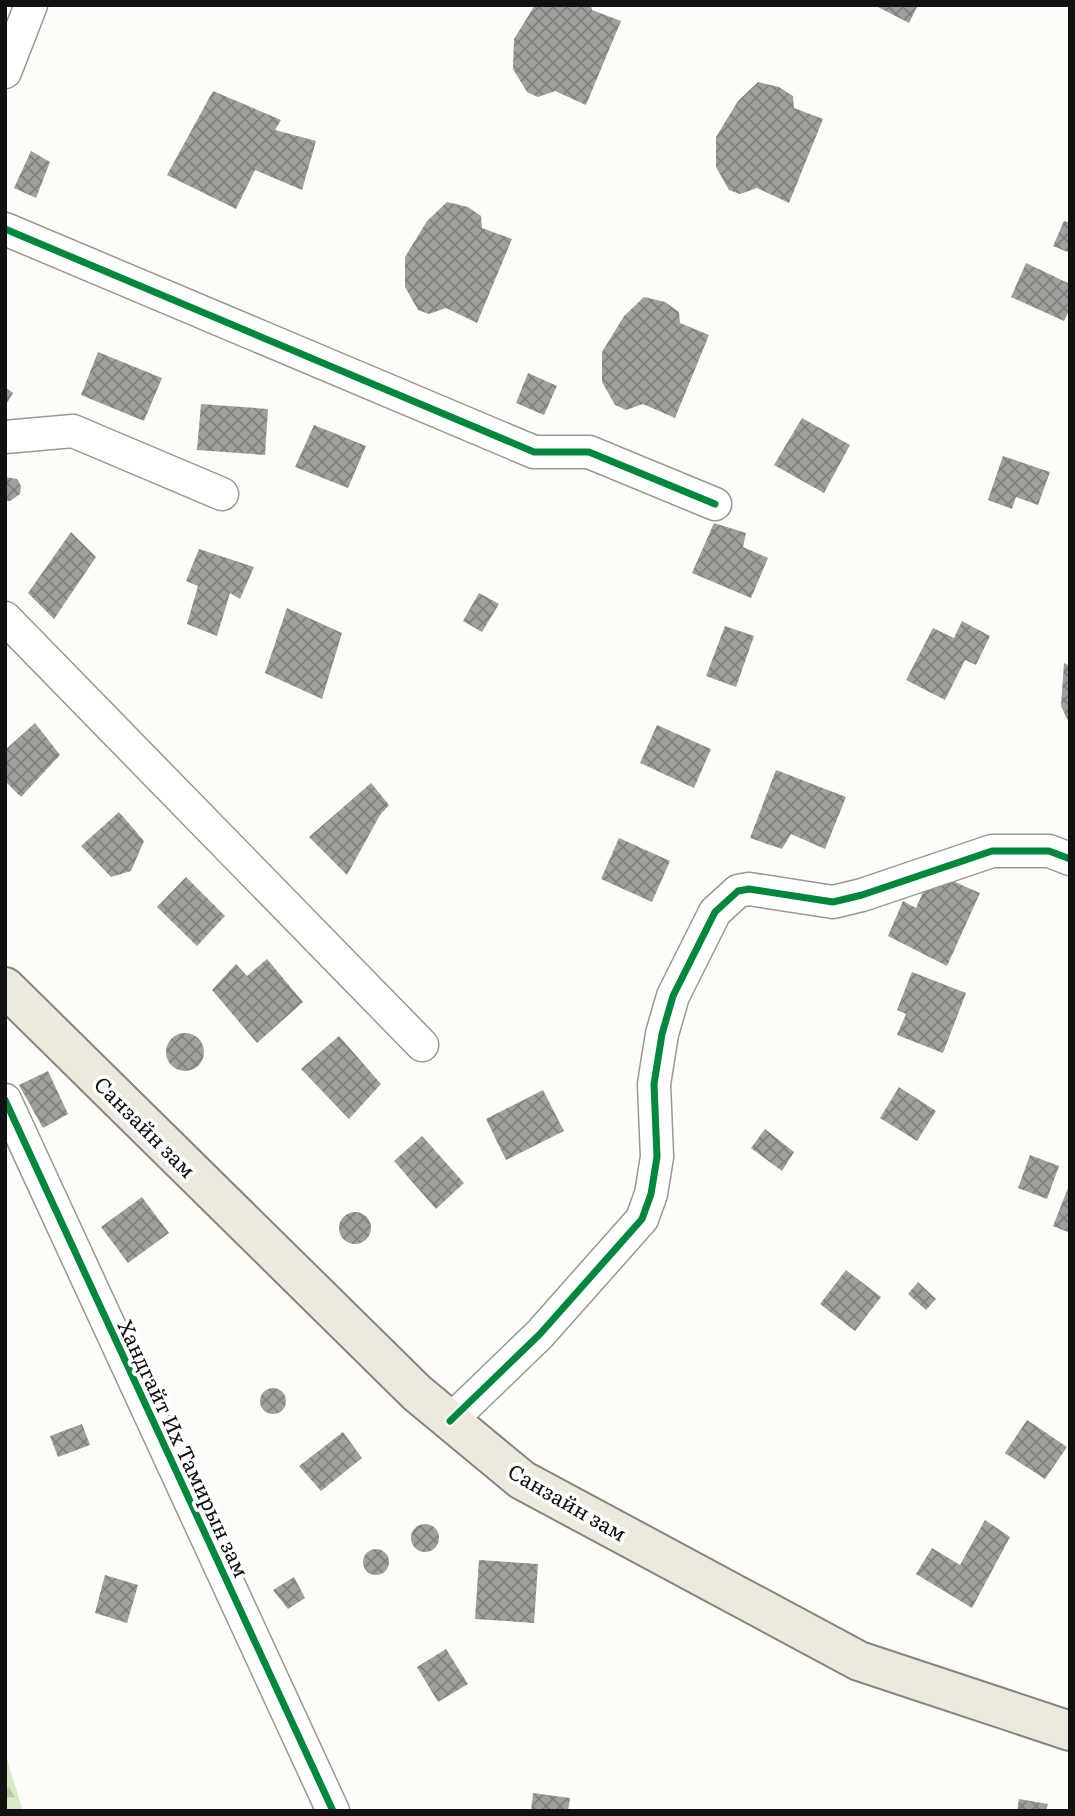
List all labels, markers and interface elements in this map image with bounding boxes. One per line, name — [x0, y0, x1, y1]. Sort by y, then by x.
street label: Санзайн зам — [88, 1068, 204, 1184]
street label: Хандгайт Их Тамирын зам — [112, 1314, 258, 1582]
street label: Санзайн зам — [503, 1454, 633, 1548]

